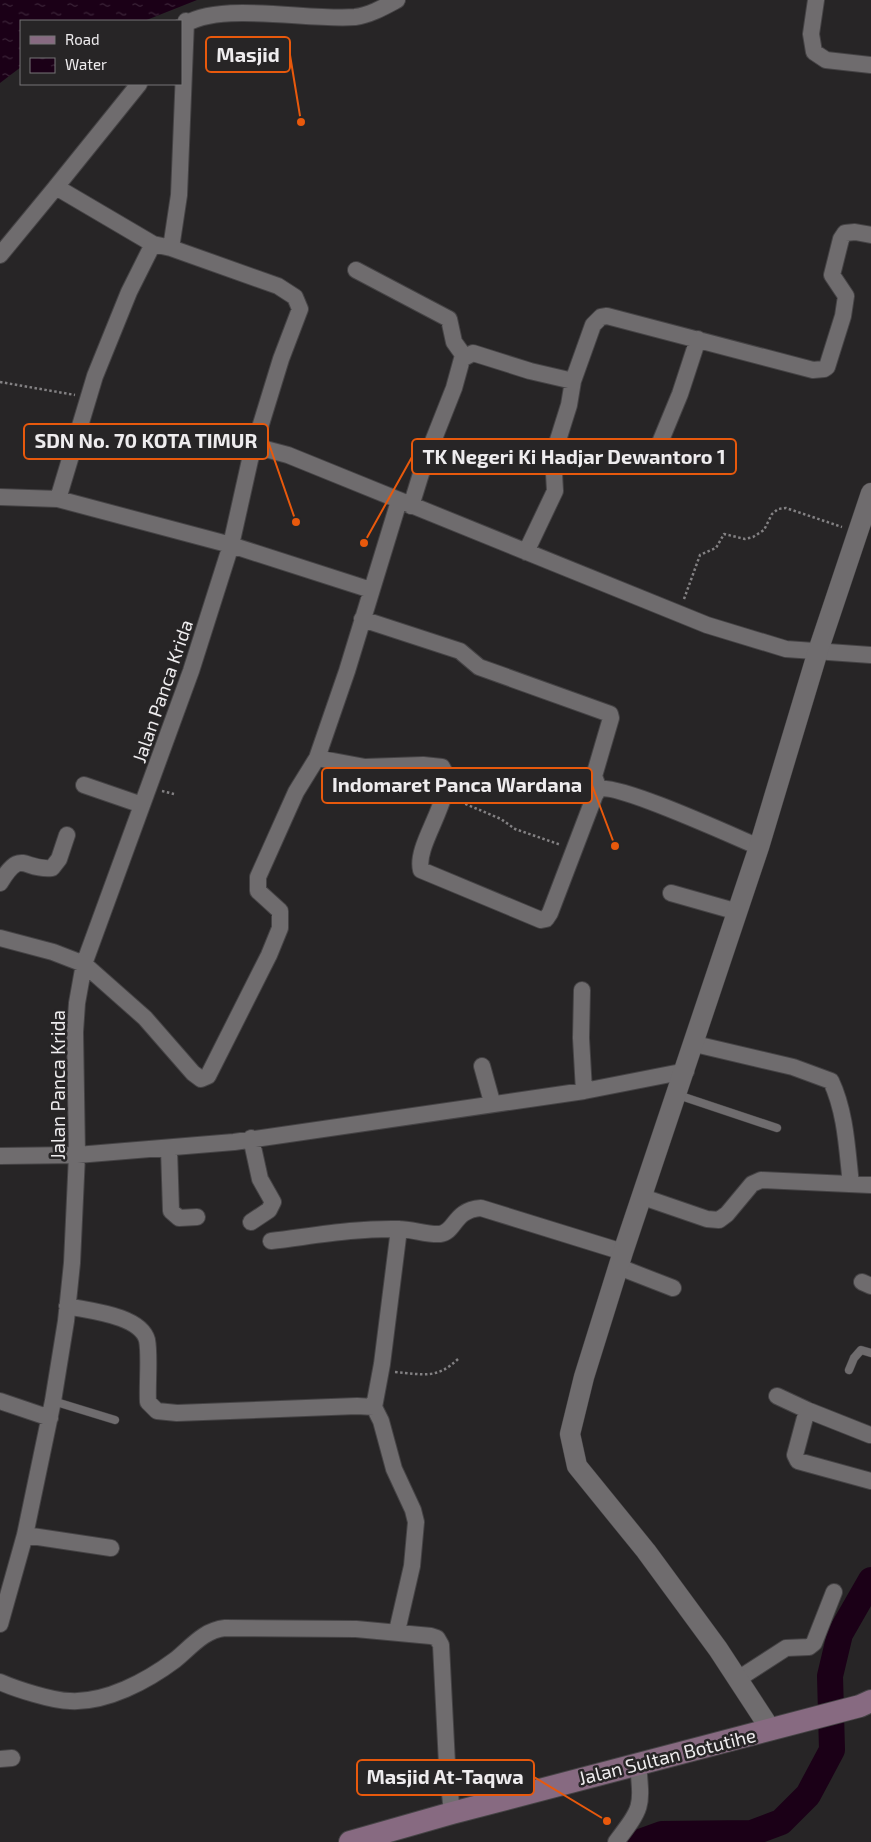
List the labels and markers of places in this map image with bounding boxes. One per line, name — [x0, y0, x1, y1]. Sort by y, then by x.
callout: Masjid — [206, 37, 290, 72]
callout: SDN No. 70 KOTA TIMUR — [24, 424, 268, 459]
callout: TK Negeri Ki Hadjar Dewantoro 1 — [412, 439, 736, 474]
callout: Indomaret Panca Wardana — [322, 768, 592, 803]
callout: Masjid At-Taqwa — [357, 1760, 534, 1795]

